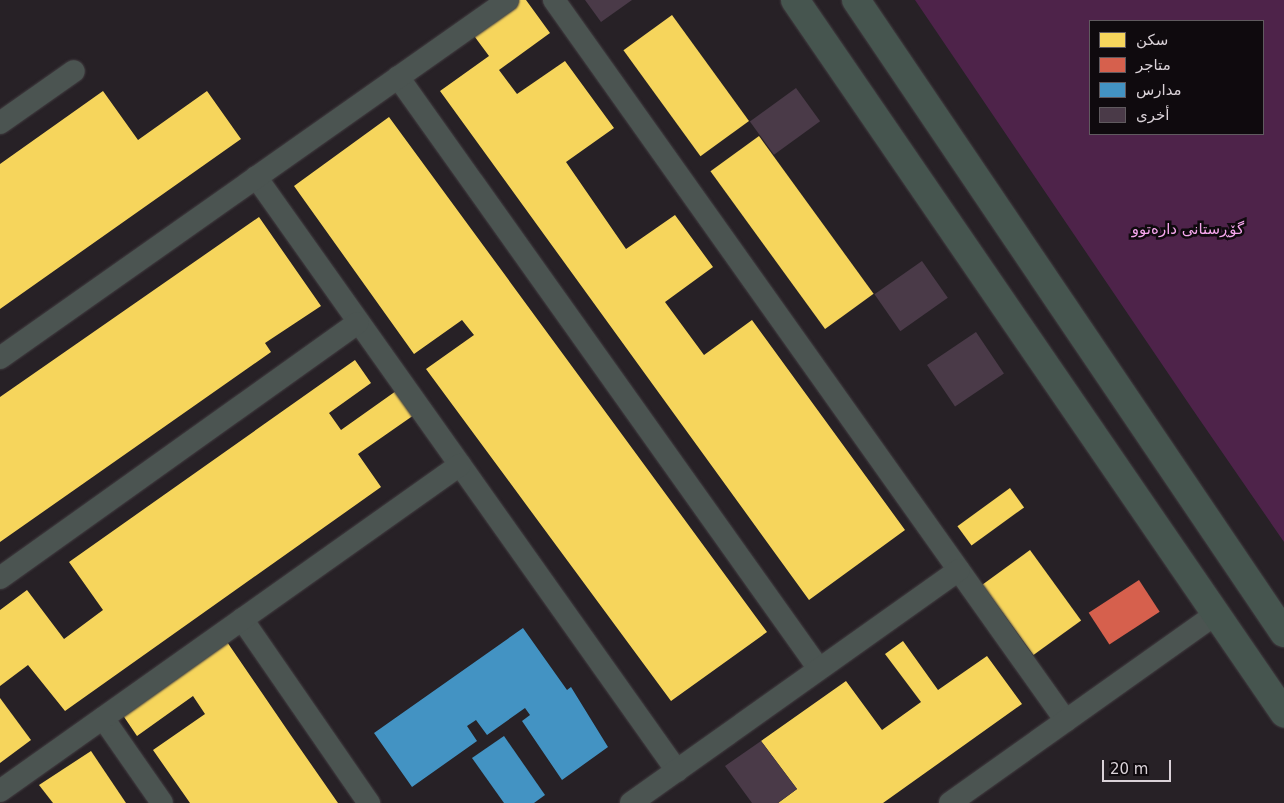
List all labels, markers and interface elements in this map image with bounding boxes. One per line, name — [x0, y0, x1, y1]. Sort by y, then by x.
legend — [1089, 20, 1264, 135]
text: سكن — [1136, 31, 1168, 49]
text: متاجر — [1136, 56, 1171, 74]
text: مدارس — [1136, 81, 1182, 99]
text: أخرى — [1136, 106, 1169, 124]
park label: گۆڕستانی دارەتوو — [1132, 221, 1244, 239]
scale bar — [1104, 750, 1173, 782]
text: 20 m — [1110, 760, 1148, 778]

